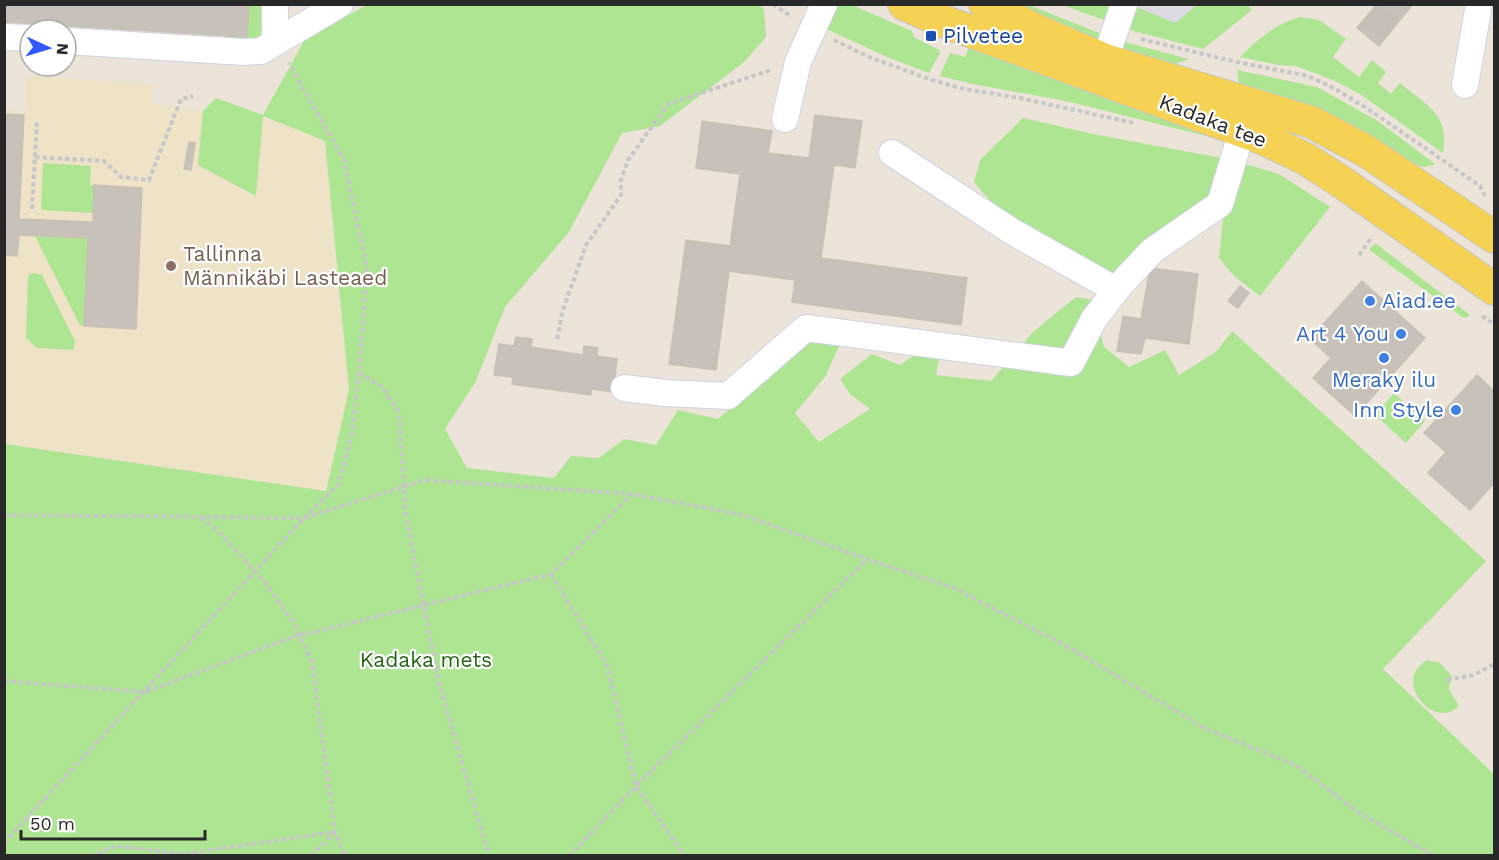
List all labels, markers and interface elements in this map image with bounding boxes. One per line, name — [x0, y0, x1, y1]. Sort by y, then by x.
north arrow — [18, 18, 78, 78]
place label: Pilvetee — [943, 23, 1023, 48]
marker: Pilvetee — [924, 29, 938, 43]
text: N — [53, 42, 72, 56]
street label: Kadaka tee — [1156, 89, 1271, 153]
place label: Tallinna Männikäbi Lasteaed — [183, 241, 387, 290]
marker: Tallinna Männikäbi Lasteaed — [164, 259, 178, 273]
place label: Aiad.ee — [1382, 288, 1456, 313]
marker: Aiad.ee — [1363, 294, 1377, 308]
place label: Art 4 You — [1296, 321, 1389, 346]
marker: Art 4 You — [1394, 327, 1408, 341]
marker: Meraky ilu — [1377, 351, 1391, 365]
place label: Meraky ilu — [1332, 367, 1436, 392]
place label: Inn Style — [1353, 397, 1444, 422]
marker: Inn Style — [1449, 403, 1463, 417]
park label: Kadaka mets — [360, 647, 492, 672]
scale bar — [21, 803, 206, 841]
text: 50 m — [30, 813, 75, 834]

